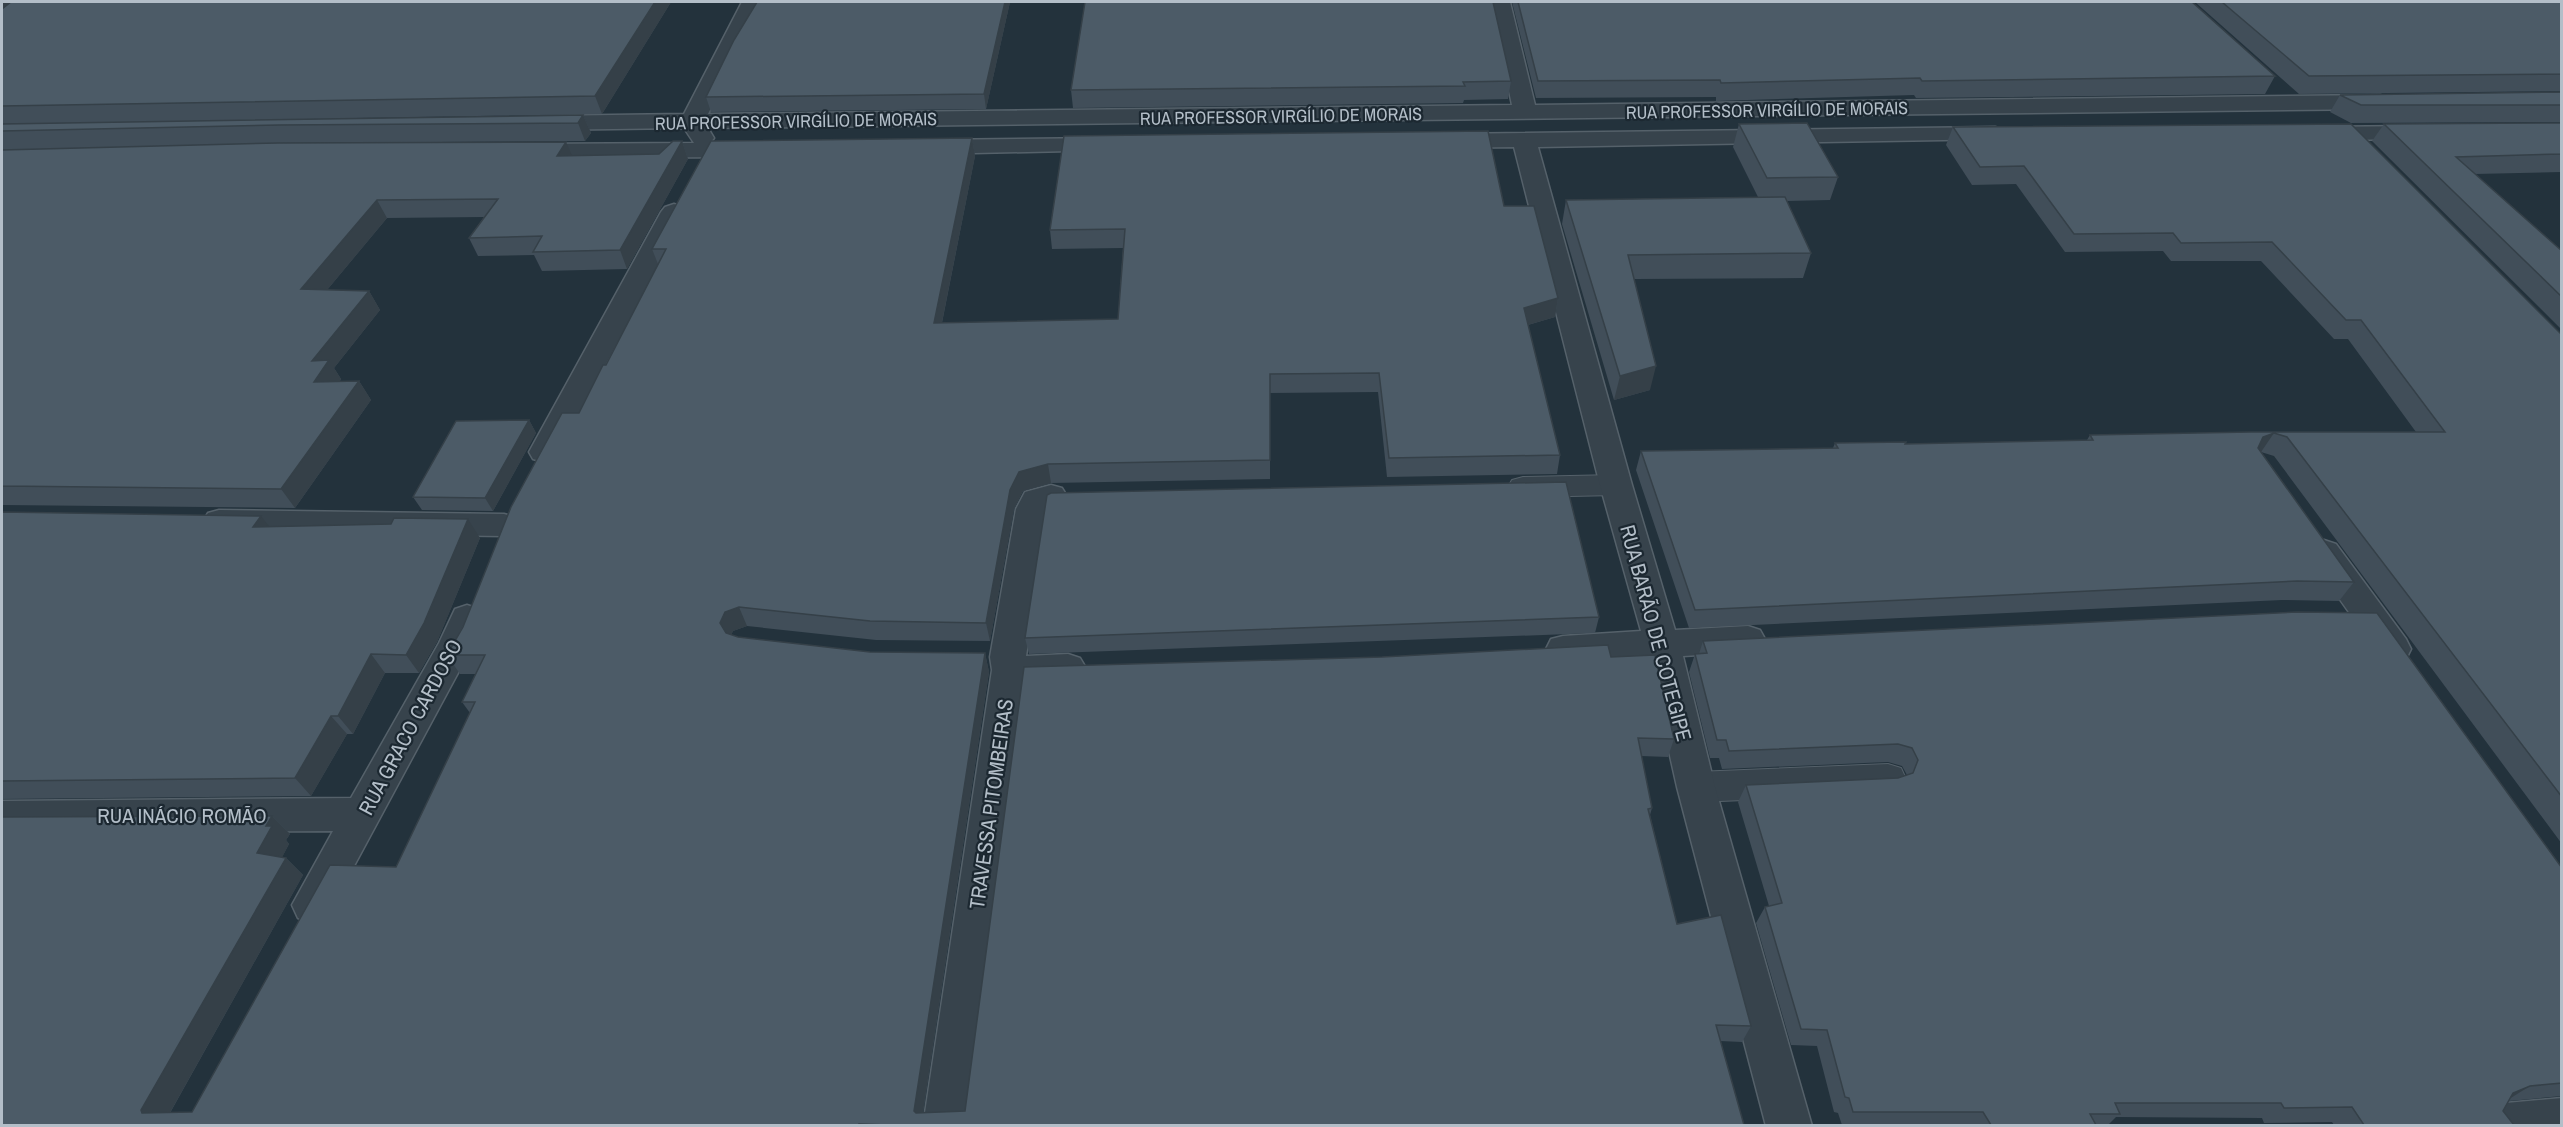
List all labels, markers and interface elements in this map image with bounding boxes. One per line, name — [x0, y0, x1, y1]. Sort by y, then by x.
street label: RUA PROFESSOR VIRGÍLIO DE MORAIS — [1626, 95, 1908, 125]
street label: RUA PROFESSOR VIRGÍLIO DE MORAIS — [1140, 101, 1422, 131]
street label: RUA PROFESSOR VIRGÍLIO DE MORAIS — [655, 106, 937, 136]
street label: RUA BARÃO DE COTEGIPE — [1613, 522, 1699, 744]
street label: RUA GRACO CARDOSO — [351, 634, 469, 820]
street label: TRAVESSA PITOMBEIRAS — [962, 697, 1020, 911]
street label: RUA INÁCIO ROMÃO — [97, 801, 267, 830]

